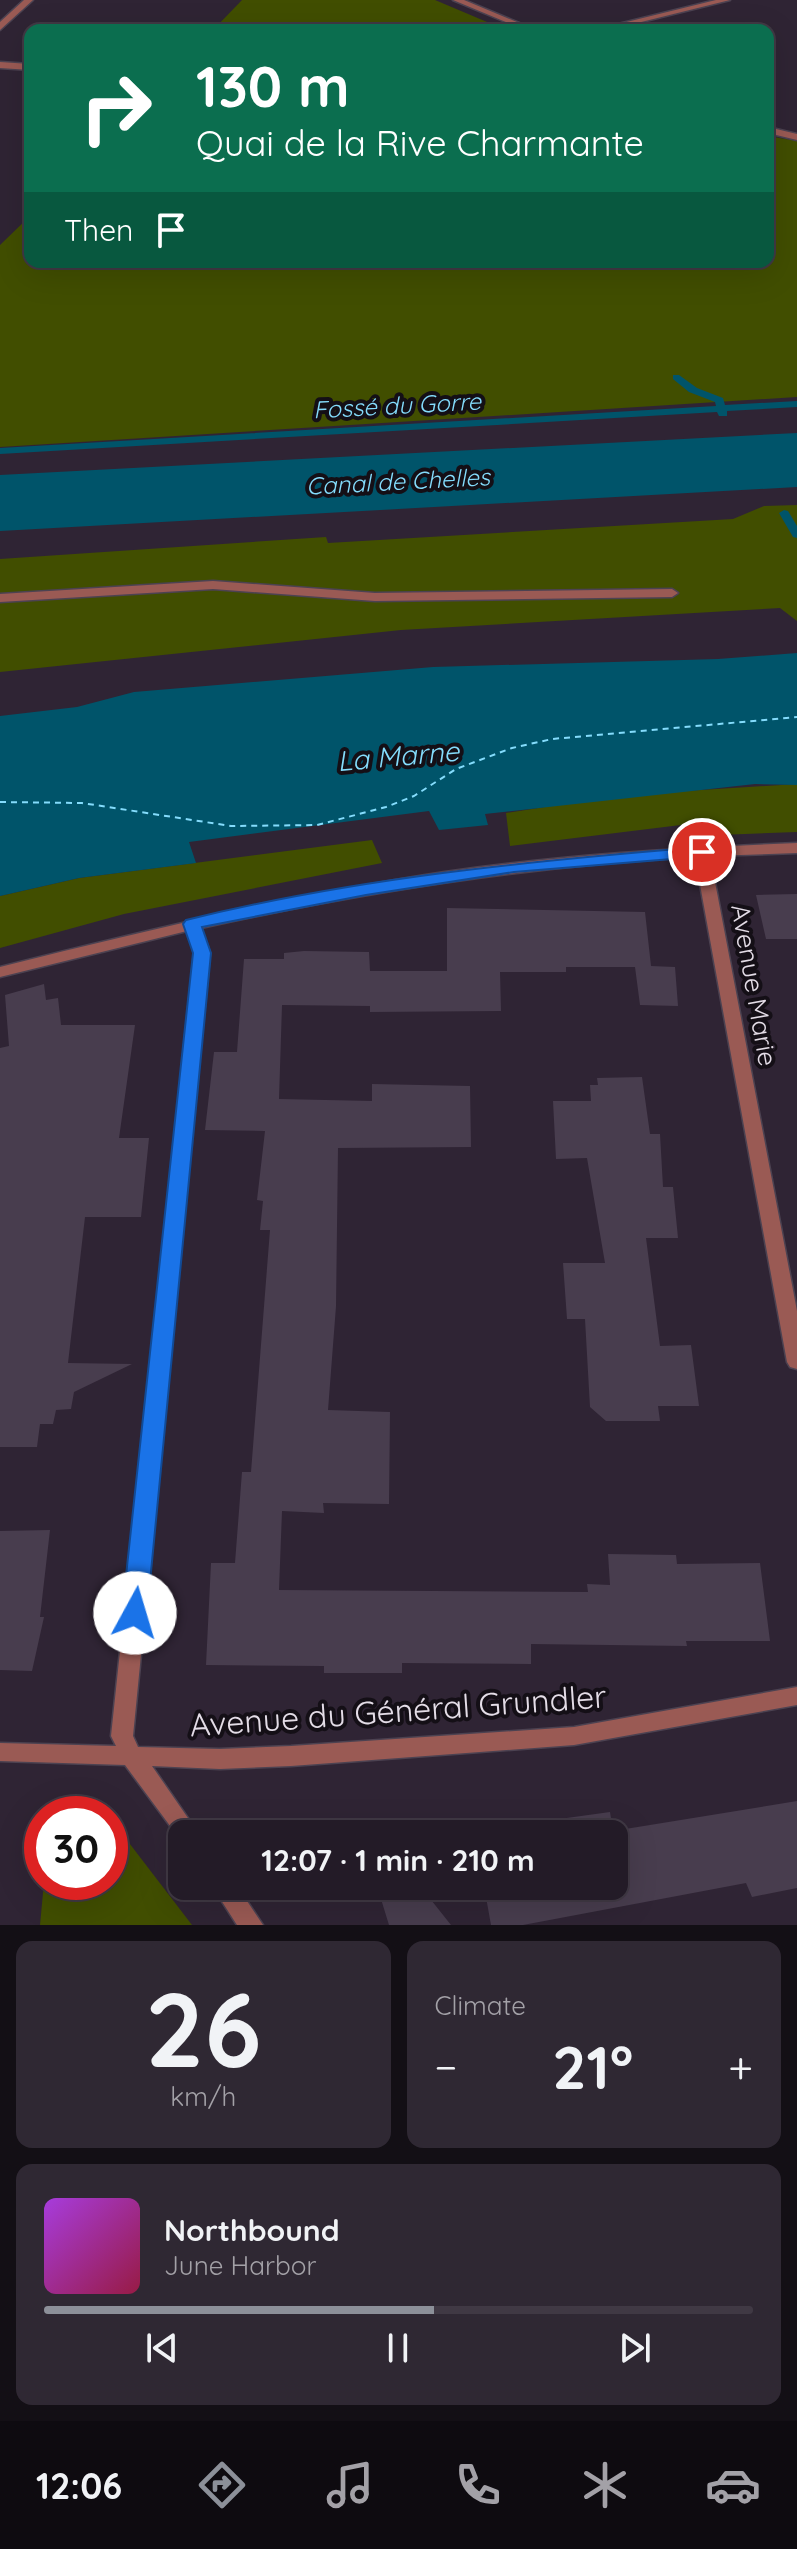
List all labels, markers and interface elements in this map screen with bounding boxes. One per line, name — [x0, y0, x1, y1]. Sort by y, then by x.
text: 130 m — [196, 51, 350, 121]
icon: right — [64, 56, 168, 160]
text: Quai de la Rive Charmante — [196, 120, 644, 165]
icon: arrive — [149, 208, 193, 252]
text: Then — [64, 211, 133, 249]
water label: Fossé du Gorre — [312, 386, 483, 424]
water label: Canal de Chelles — [305, 461, 492, 501]
water label: La Marne — [335, 733, 462, 778]
pin — [668, 818, 736, 886]
icon: arrive — [680, 830, 724, 874]
street label: Avenue Marie — [724, 902, 785, 1068]
position arrow — [93, 1571, 177, 1655]
street label: Avenue du Général Grundler — [188, 1675, 608, 1745]
speed limit sign: 30 — [24, 1796, 128, 1900]
text: 12:07 · 1 min · 210 m — [261, 1841, 535, 1879]
text: 26 — [145, 1963, 262, 2093]
text: Climate — [435, 1989, 526, 2022]
text: 21° — [552, 2029, 633, 2104]
text: − — [435, 2039, 457, 2094]
text: + — [728, 2039, 753, 2094]
text: km/h — [170, 2080, 236, 2113]
text: Northbound — [164, 2211, 340, 2249]
text: June Harbor — [164, 2249, 316, 2282]
icon: previous — [140, 2326, 184, 2370]
icon: pause — [376, 2326, 420, 2370]
icon: next — [613, 2326, 657, 2370]
icon: directions — [194, 2457, 250, 2513]
icon: music — [322, 2457, 378, 2513]
icon: phone — [450, 2457, 506, 2513]
icon: climate — [577, 2457, 633, 2513]
icon: car — [705, 2457, 761, 2513]
text: 12:06 — [36, 2463, 122, 2508]

